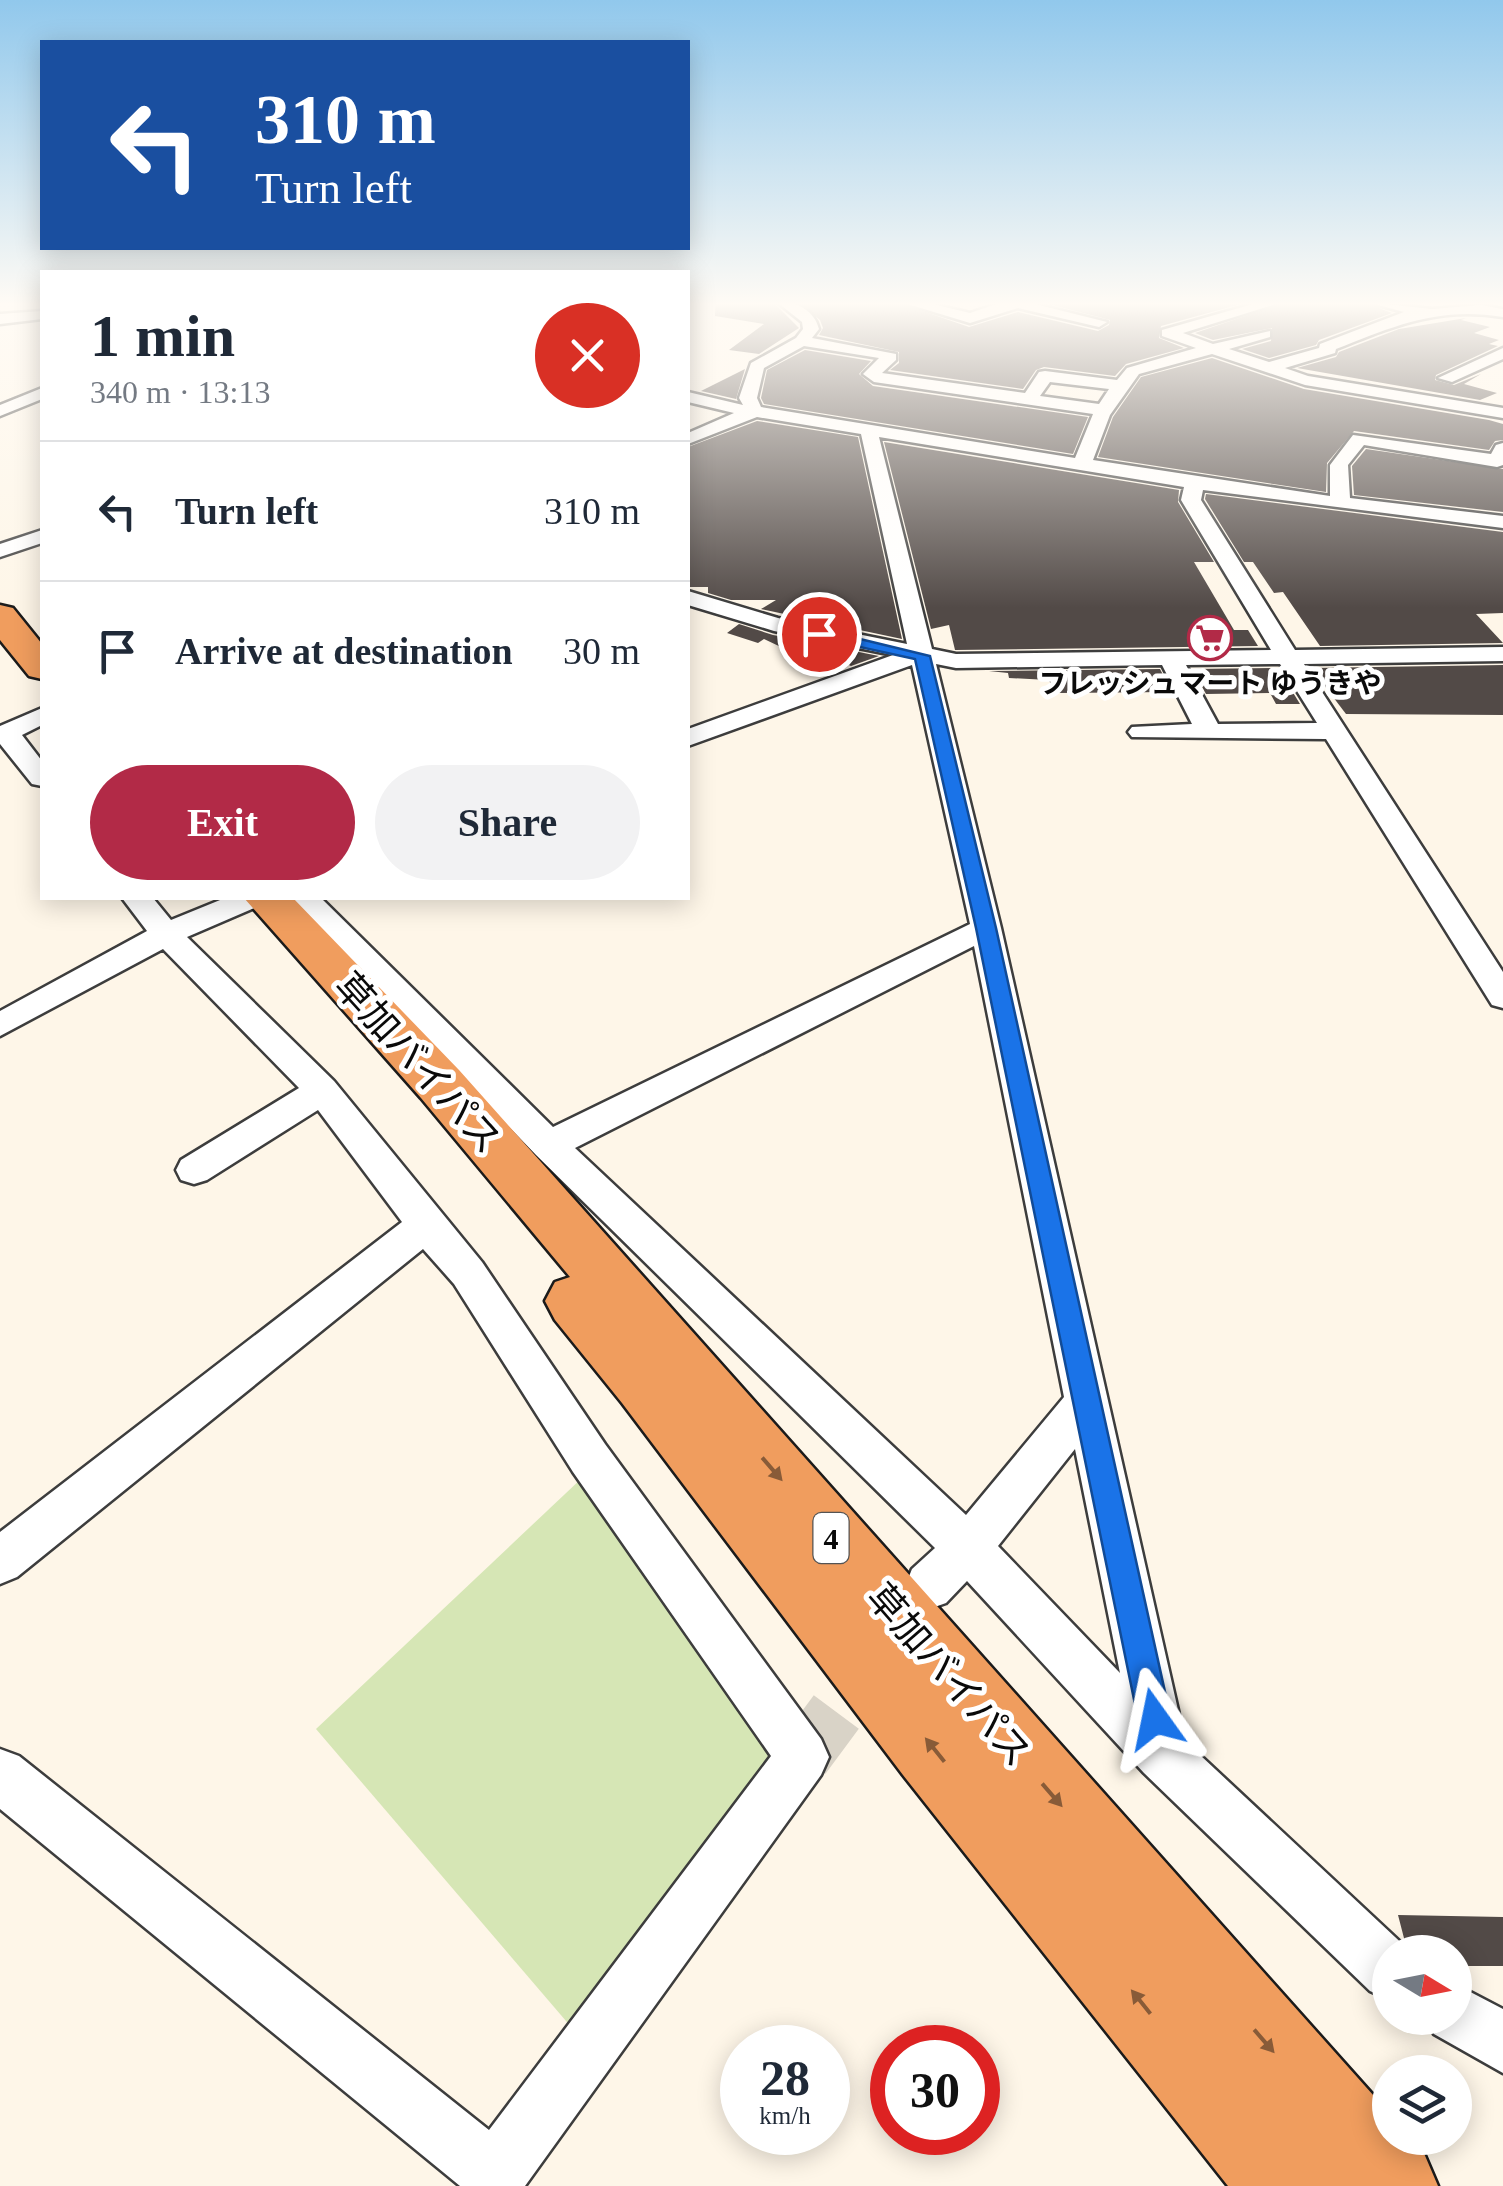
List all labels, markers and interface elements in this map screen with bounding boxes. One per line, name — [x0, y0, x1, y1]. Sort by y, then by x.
icon: left — [90, 80, 220, 210]
text: 310 m — [255, 81, 436, 158]
text: Turn left — [255, 163, 412, 213]
text: 1 min — [90, 303, 235, 369]
button: close — [535, 303, 640, 408]
text: 340 m · 13:13 — [90, 374, 270, 410]
icon: left — [90, 484, 145, 539]
text: Turn left — [175, 490, 318, 532]
text: 310 m — [544, 490, 640, 532]
pin — [777, 592, 862, 677]
icon: arrive — [792, 607, 847, 662]
supermarket icon: フレッシュマート ゆうきや — [1187, 615, 1233, 661]
icon: arrive — [90, 624, 145, 679]
text: Arrive at destination — [175, 630, 513, 672]
text: 30 m — [563, 630, 640, 672]
place label: フレッシュマート ゆうきや — [1038, 668, 1382, 699]
button: Exit — [90, 765, 355, 880]
button: Share — [375, 765, 640, 880]
street label: 草加バイパス — [326, 965, 510, 1161]
one-way arrow — [760, 1456, 782, 1481]
road number: 4 — [814, 1513, 848, 1563]
street label: 草加バイパス — [859, 1575, 1039, 1775]
position arrow — [1103, 1667, 1207, 1771]
one-way arrow — [925, 1738, 946, 1763]
one-way arrow — [1041, 1782, 1063, 1807]
north arrow — [1372, 1935, 1472, 2035]
map controls — [1372, 1935, 1472, 2155]
one-way arrow — [1131, 1990, 1152, 2015]
speed limit sign: 30 — [870, 2025, 1000, 2155]
one-way arrow — [1253, 2028, 1275, 2053]
text: 28 — [760, 2050, 810, 2106]
button: layers — [1372, 2055, 1472, 2155]
text: km/h — [759, 2102, 811, 2129]

